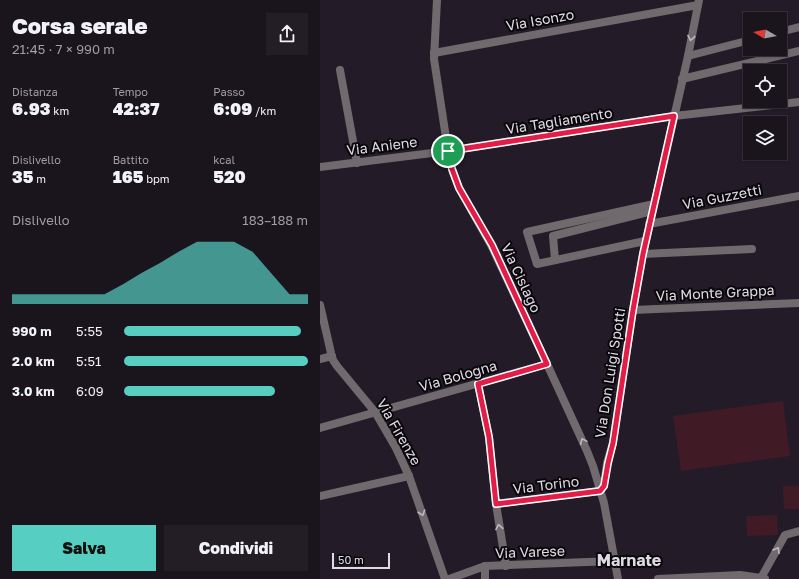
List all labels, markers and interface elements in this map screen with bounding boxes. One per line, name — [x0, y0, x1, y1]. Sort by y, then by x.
street label: Via Isonzo — [504, 5, 575, 34]
text: Corsa serale — [12, 12, 148, 39]
north arrow — [743, 12, 787, 56]
map controls — [743, 12, 787, 160]
button: share — [266, 13, 308, 55]
one-way arrow — [688, 35, 696, 41]
text: 21:45 · 7 × 990 m — [12, 41, 115, 57]
button: locate — [743, 64, 787, 108]
text: Distanza — [12, 85, 58, 98]
text: Tempo — [113, 85, 148, 98]
text: Passo — [213, 85, 245, 98]
text: 6.93 — [12, 98, 50, 119]
text: 42:37 — [113, 98, 160, 119]
text: 6:09 — [213, 98, 252, 119]
text: km — [50, 104, 69, 117]
text: /km — [252, 104, 276, 117]
street label: Via Tagliamento — [504, 104, 613, 137]
button: layers — [743, 116, 787, 160]
street label: Via Aniene — [346, 133, 418, 158]
pin — [431, 134, 465, 168]
icon: arrive — [437, 140, 459, 162]
text: Dislivello — [12, 153, 61, 166]
text: Battito — [113, 153, 149, 166]
text: kcal — [213, 153, 235, 166]
text: 35 — [12, 166, 33, 187]
text: 165 — [113, 166, 143, 187]
text: 520 — [213, 166, 246, 187]
text: m — [33, 172, 46, 185]
text: bpm — [143, 172, 169, 185]
street label: Via Guzzetti — [681, 181, 763, 213]
text: Dislivello — [12, 212, 70, 228]
text: 183–188 m — [242, 212, 308, 228]
street label: Via Cislago — [498, 240, 545, 315]
street label: Via Monte Grappa — [655, 281, 775, 304]
street label: Via Don Luigi Spotti — [591, 307, 628, 439]
text: 990 m — [12, 323, 52, 339]
text: 5:55 — [76, 323, 103, 339]
text: 2.0 km — [12, 353, 55, 369]
text: 5:51 — [76, 353, 101, 369]
street label: Via Bologna — [417, 356, 499, 395]
text: 3.0 km — [12, 383, 55, 399]
text: 6:09 — [76, 383, 104, 399]
street label: Via Firenze — [374, 395, 425, 468]
one-way arrow — [580, 438, 588, 446]
street label: Via Torino — [512, 472, 580, 497]
one-way arrow — [417, 509, 426, 516]
one-way arrow — [495, 524, 504, 530]
button: Salva — [12, 525, 156, 571]
button: Condividi — [164, 525, 308, 571]
street label: Via Varese — [495, 542, 565, 561]
one-way arrow — [772, 547, 780, 554]
district label: Marnate — [597, 550, 661, 570]
scale bar — [332, 551, 390, 570]
text: 50 m — [338, 553, 364, 566]

